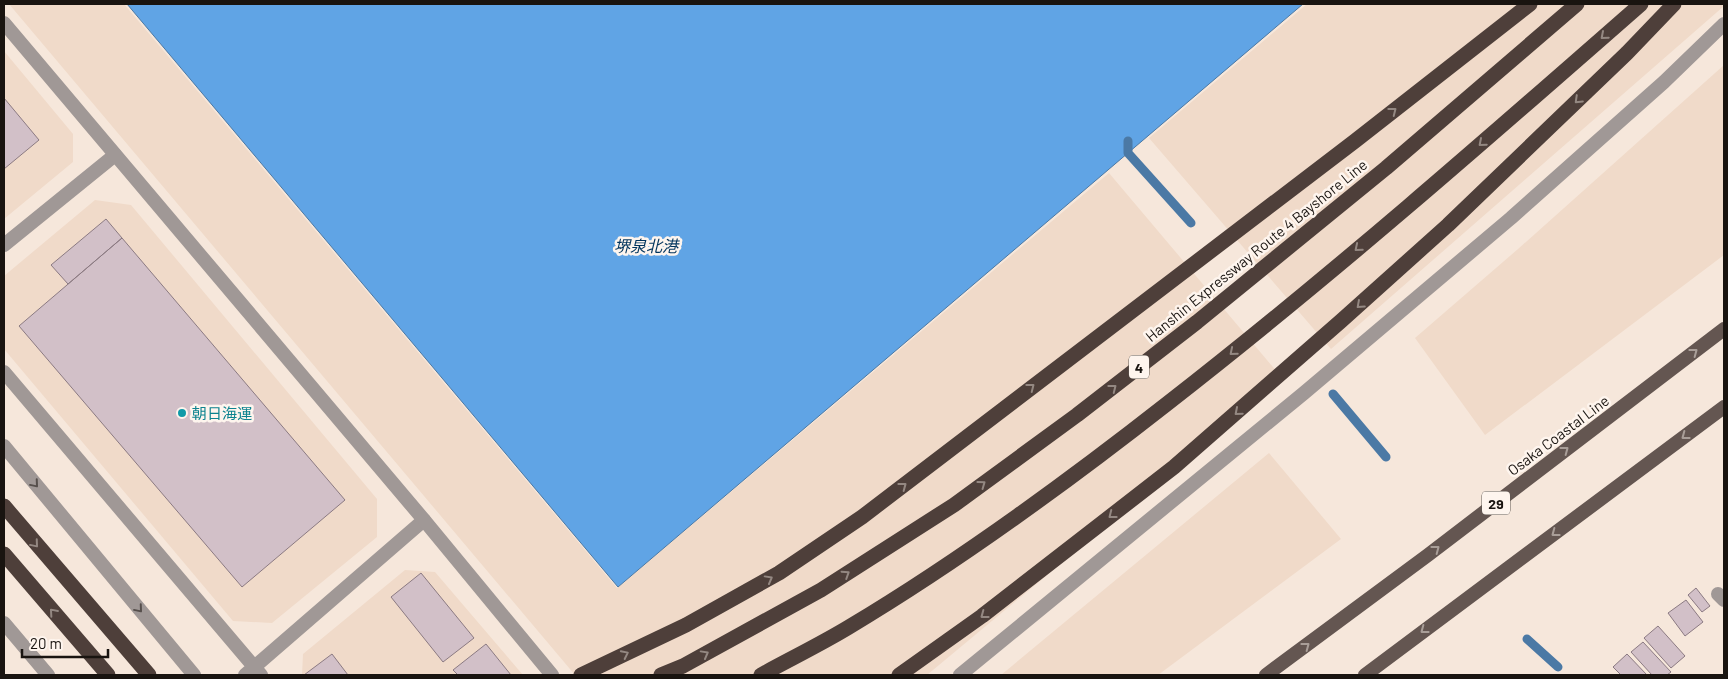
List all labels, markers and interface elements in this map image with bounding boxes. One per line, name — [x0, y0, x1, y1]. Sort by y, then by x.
one-way arrow — [1601, 30, 1610, 39]
one-way arrow — [1575, 94, 1584, 103]
one-way arrow — [1387, 108, 1396, 116]
one-way arrow — [1479, 137, 1488, 146]
street label: Hanshin Expressway Route 4 Bayshore Line — [1142, 155, 1370, 345]
water label: 堺泉北港 — [614, 236, 680, 255]
one-way arrow — [1355, 243, 1364, 252]
one-way arrow — [1356, 299, 1365, 308]
one-way arrow — [1230, 347, 1239, 356]
one-way arrow — [1688, 349, 1697, 357]
road number: 4 — [1129, 356, 1149, 378]
one-way arrow — [1026, 384, 1035, 393]
one-way arrow — [1107, 384, 1116, 393]
street label: Osaka Coastal Line — [1504, 391, 1612, 479]
place label: 朝日海運 — [192, 404, 252, 422]
one-way arrow — [1234, 406, 1243, 415]
marker: 朝日海運 — [176, 407, 188, 419]
one-way arrow — [1681, 430, 1691, 439]
one-way arrow — [1559, 448, 1568, 456]
one-way arrow — [29, 478, 38, 487]
one-way arrow — [976, 482, 985, 490]
one-way arrow — [897, 484, 906, 492]
road number: 29 — [1482, 492, 1510, 514]
one-way arrow — [1108, 509, 1118, 518]
one-way arrow — [1551, 527, 1561, 536]
one-way arrow — [30, 538, 39, 547]
one-way arrow — [1430, 546, 1440, 555]
one-way arrow — [841, 571, 850, 580]
one-way arrow — [764, 575, 773, 585]
one-way arrow — [133, 603, 142, 612]
one-way arrow — [50, 608, 59, 617]
one-way arrow — [981, 609, 990, 617]
one-way arrow — [1421, 625, 1430, 633]
scale bar — [22, 626, 109, 658]
text: 20 m — [30, 634, 62, 652]
one-way arrow — [1300, 643, 1310, 652]
one-way arrow — [620, 650, 629, 661]
one-way arrow — [700, 650, 709, 660]

